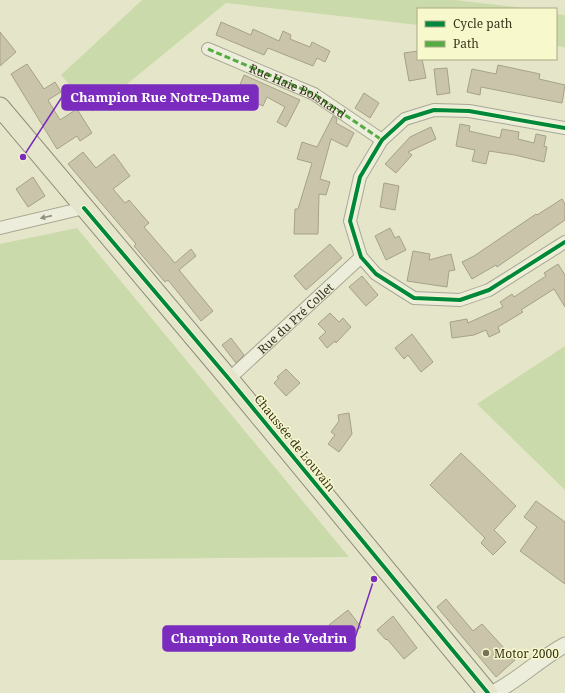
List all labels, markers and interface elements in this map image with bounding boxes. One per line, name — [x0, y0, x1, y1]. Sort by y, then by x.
legend — [417, 8, 557, 60]
text: Cycle path — [453, 15, 513, 32]
text: Path — [453, 35, 479, 52]
street label: Rue Haie Boisnard — [247, 59, 350, 122]
callout: Champion Rue Notre-Dame — [62, 85, 258, 110]
text: Champion Rue Notre-Dame — [70, 88, 250, 106]
one-way arrow — [40, 215, 52, 221]
street label: Rue du Pré Collet — [253, 278, 337, 357]
street label: Chaussée de Louvain — [251, 391, 340, 495]
callout: Champion Route de Vedrin — [163, 626, 355, 651]
text: Champion Route de Vedrin — [171, 629, 348, 647]
place label: Motor 2000 — [494, 645, 559, 662]
marker: Motor 2000 — [481, 648, 491, 658]

